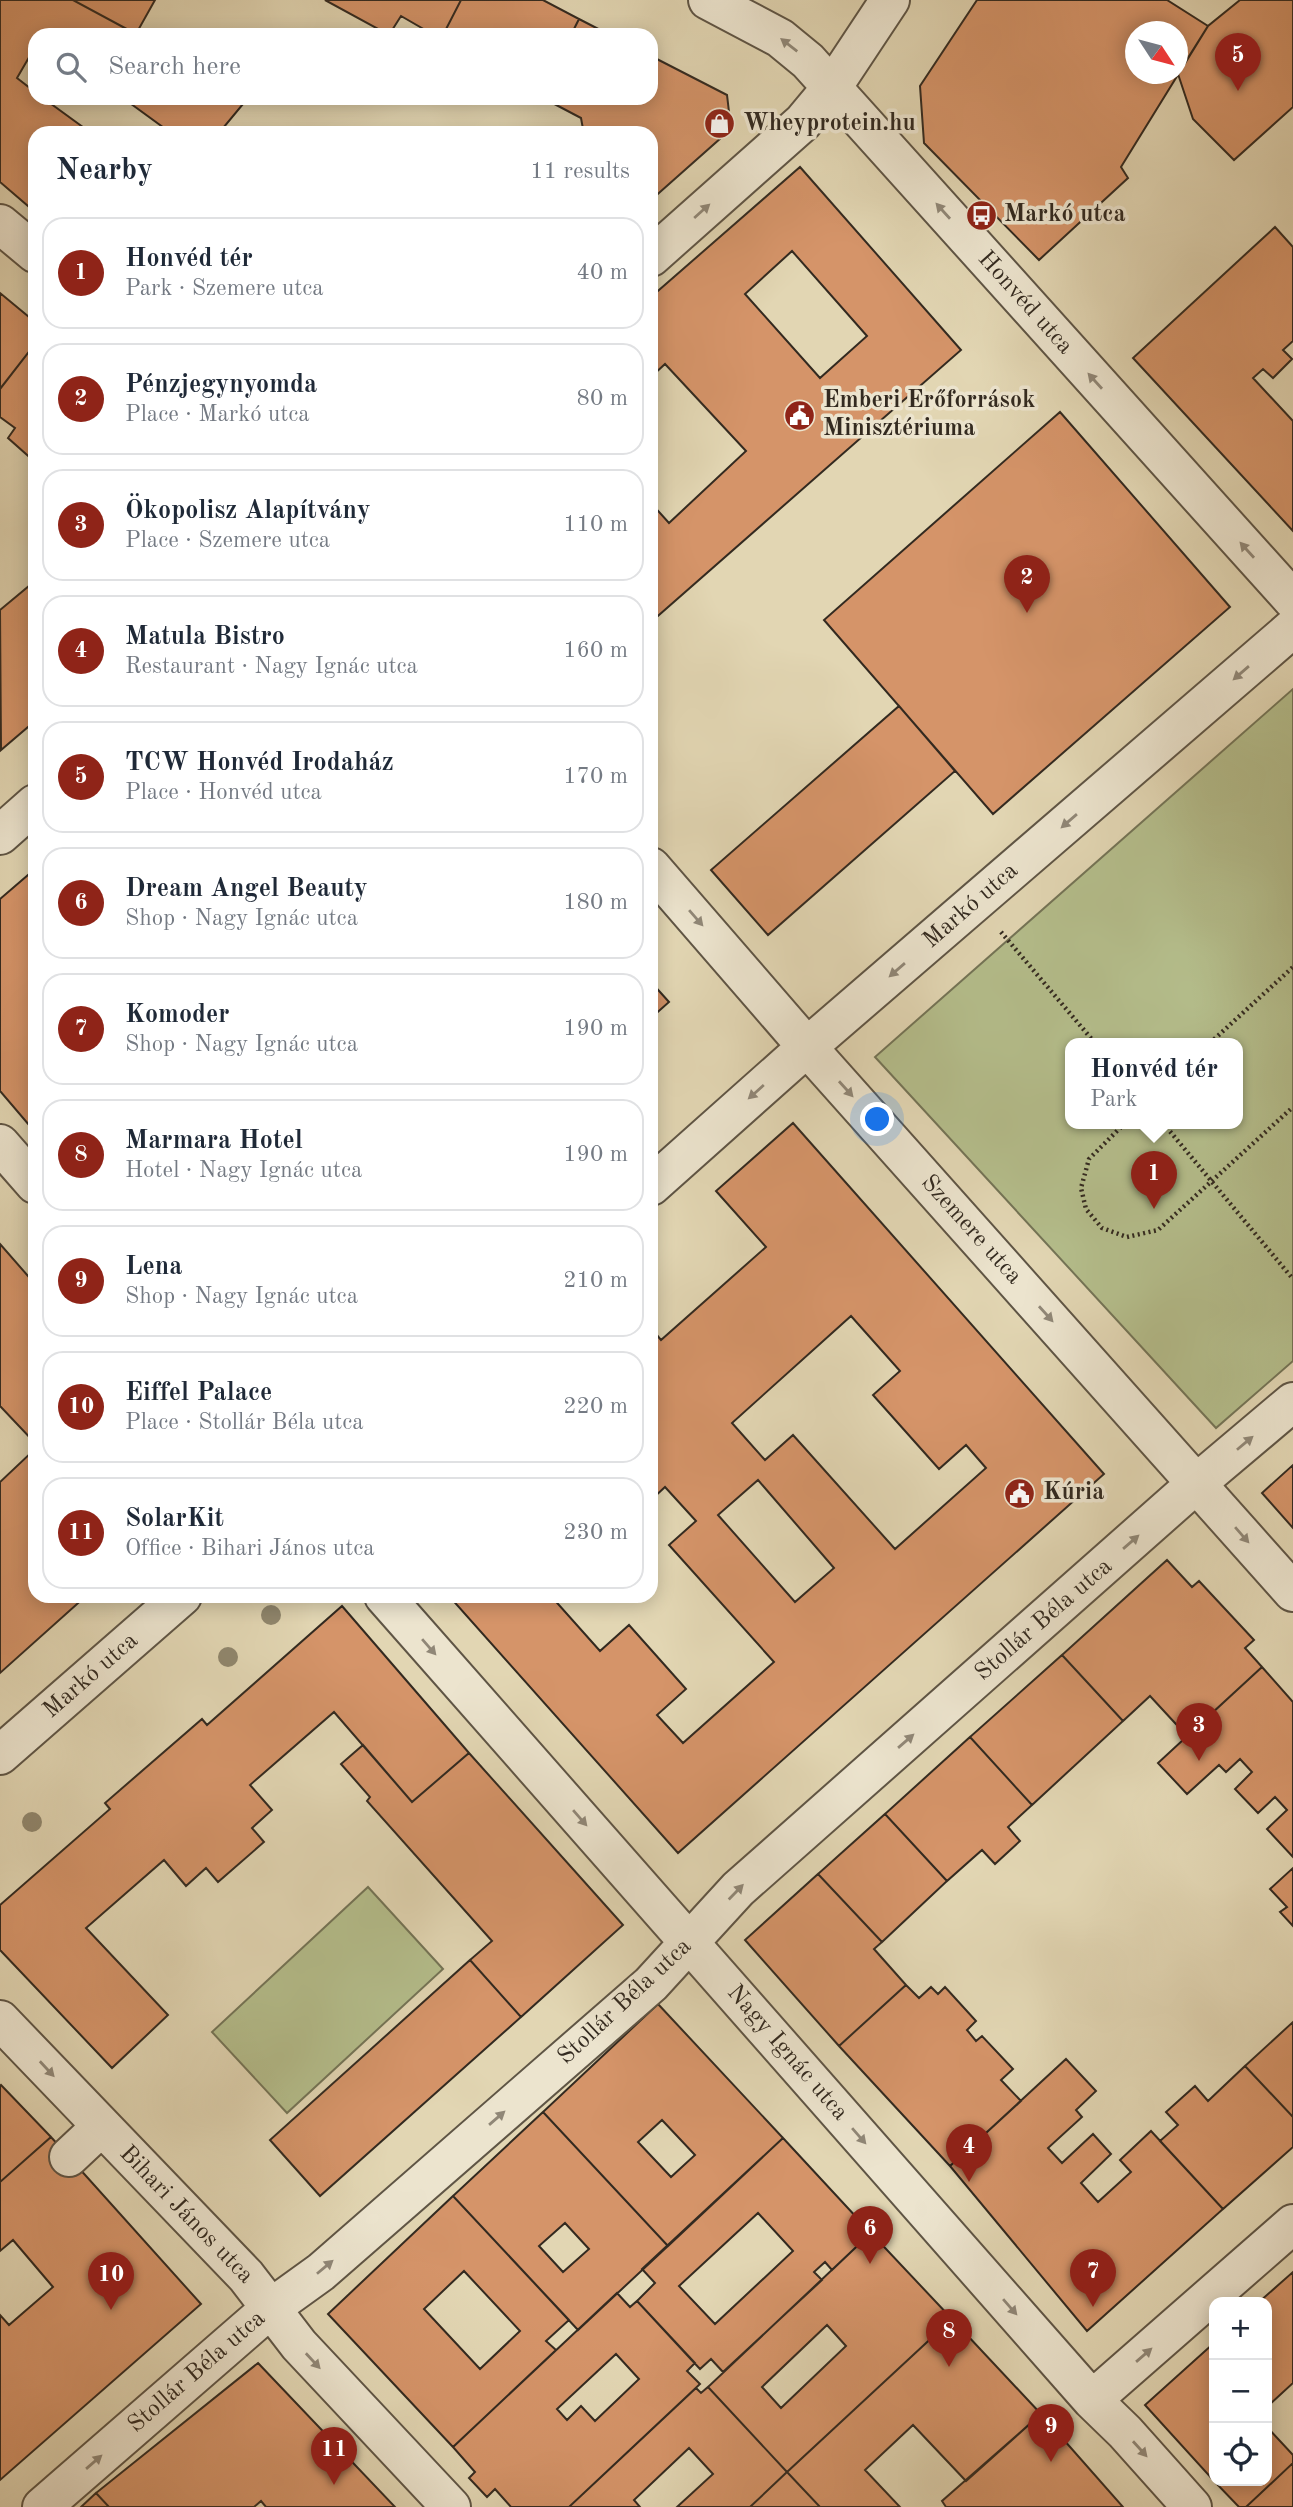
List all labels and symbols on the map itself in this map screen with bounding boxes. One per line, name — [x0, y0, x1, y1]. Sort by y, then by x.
north arrow — [1125, 21, 1188, 84]
pin: 5 — [1215, 33, 1261, 91]
one-way arrow — [780, 38, 797, 53]
shop icon: Wheyprotein.hu — [703, 107, 737, 141]
place label: Wheyprotein.hu — [743, 112, 916, 136]
bus stop icon: Markó utca — [964, 198, 998, 232]
one-way arrow — [936, 203, 952, 220]
place label: Markó utca — [1004, 203, 1126, 227]
one-way arrow — [693, 204, 710, 220]
street label: Honvéd utca — [973, 247, 1077, 359]
one-way arrow — [1087, 372, 1103, 390]
place label: Emberi Erőforrások Minisztériuma — [823, 389, 1035, 441]
public building icon: Emberi Erőforrások Minisztériuma — [783, 398, 817, 432]
one-way arrow — [1240, 542, 1256, 559]
pin: 2 — [1004, 555, 1050, 613]
one-way arrow — [1233, 665, 1250, 680]
one-way arrow — [1060, 813, 1078, 829]
street label: Markó utca — [919, 859, 1023, 953]
one-way arrow — [688, 910, 703, 927]
one-way arrow — [888, 962, 905, 977]
one-way arrow — [838, 1081, 853, 1098]
one-way arrow — [748, 1084, 765, 1099]
your location — [860, 1102, 894, 1136]
pin: 1 — [1131, 1151, 1177, 1209]
street label: Szemere utca — [916, 1171, 1026, 1289]
one-way arrow — [1038, 1305, 1054, 1323]
one-way arrow — [1236, 1435, 1254, 1451]
public building icon: Kúria — [1003, 1476, 1037, 1510]
place label: Kúria — [1043, 1481, 1104, 1505]
one-way arrow — [1234, 1526, 1249, 1543]
one-way arrow — [1123, 1535, 1140, 1550]
street label: Stollár Béla utca — [971, 1554, 1117, 1686]
street label: Markó utca — [39, 1629, 143, 1723]
one-way arrow — [421, 1638, 437, 1656]
pin: 3 — [1176, 1703, 1222, 1761]
one-way arrow — [897, 1734, 914, 1749]
one-way arrow — [572, 1809, 588, 1827]
one-way arrow — [727, 1884, 744, 1901]
street label: Stollár Béla utca — [554, 1934, 696, 2070]
street label: Nagy Ignác utca — [722, 1981, 852, 2125]
one-way arrow — [38, 2060, 54, 2077]
one-way arrow — [488, 2110, 506, 2126]
pin: 4 — [946, 2124, 992, 2182]
one-way arrow — [851, 2127, 867, 2144]
street label: Bihari János utca — [114, 2141, 258, 2289]
pin: 6 — [847, 2206, 893, 2264]
pin: 7 — [1070, 2249, 1116, 2307]
pin: 10 — [88, 2252, 134, 2310]
one-way arrow — [316, 2260, 334, 2275]
one-way arrow — [1002, 2298, 1017, 2315]
street label: Stollár Béla utca — [124, 2306, 270, 2438]
pin: 8 — [926, 2309, 972, 2367]
one-way arrow — [1135, 2348, 1152, 2364]
one-way arrow — [305, 2352, 321, 2369]
pin: 9 — [1028, 2404, 1074, 2462]
pin: 11 — [311, 2427, 357, 2485]
one-way arrow — [1132, 2440, 1148, 2458]
one-way arrow — [85, 2455, 102, 2470]

